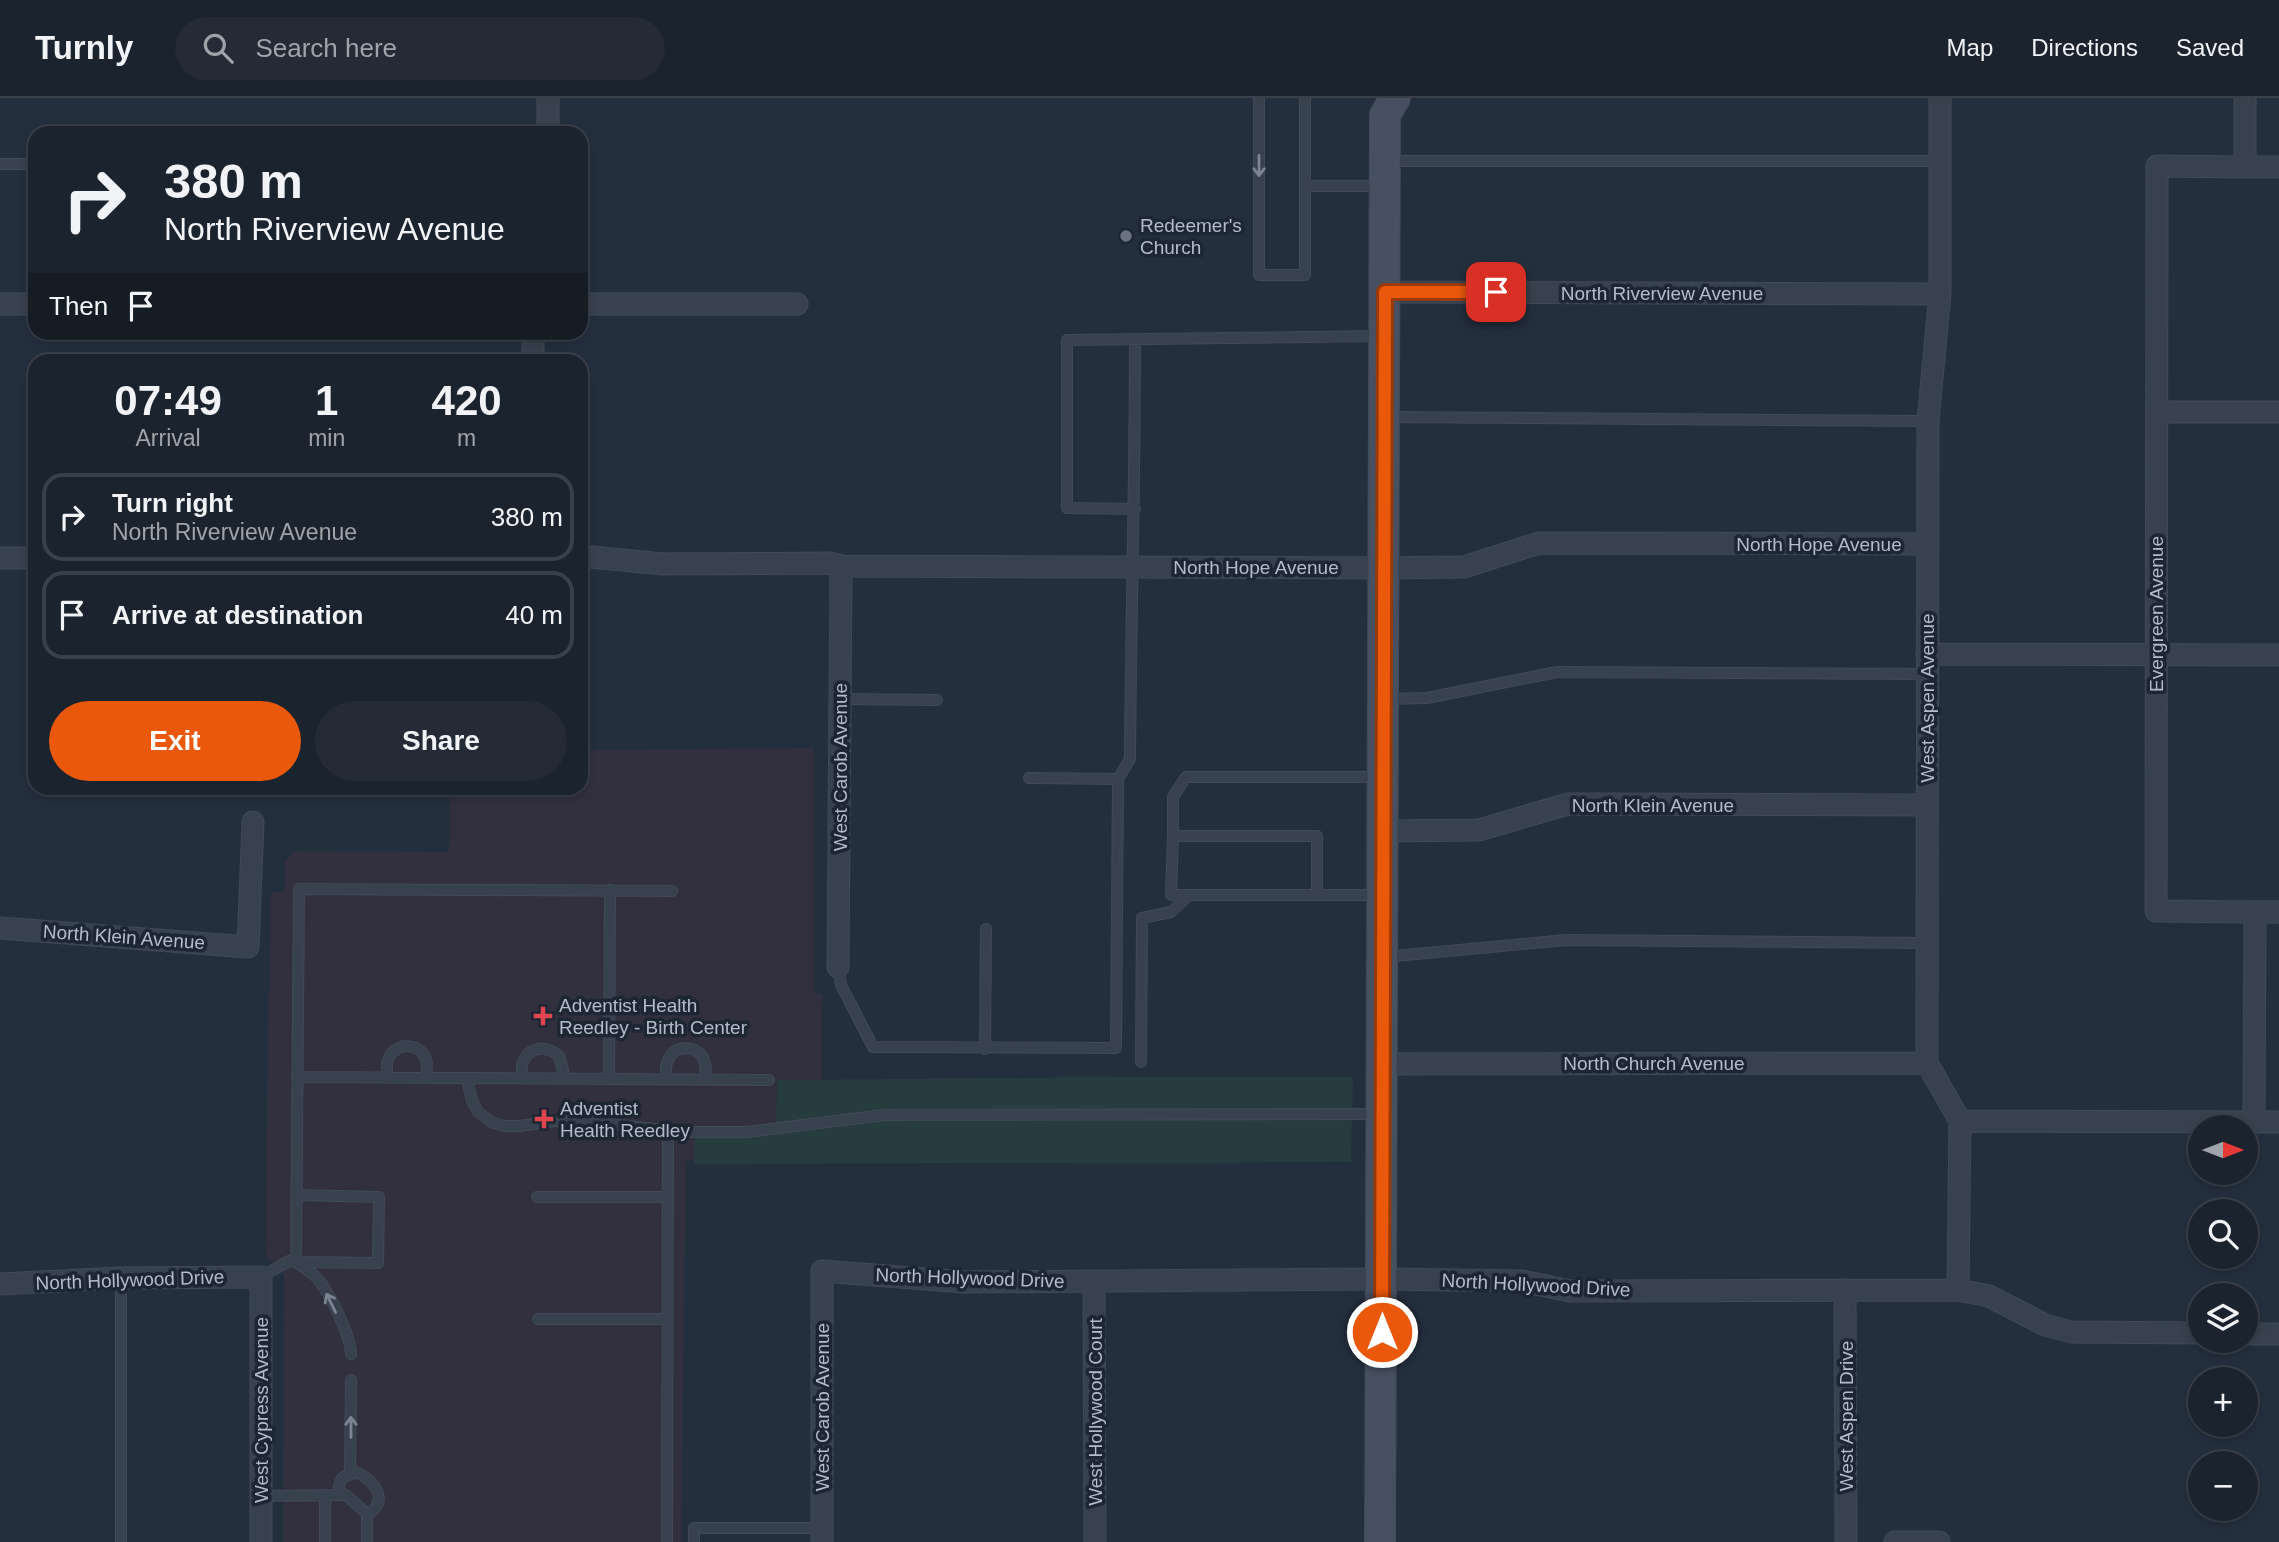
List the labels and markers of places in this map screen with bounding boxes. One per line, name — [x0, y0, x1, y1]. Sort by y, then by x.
place label: Redeemer's Church — [1140, 215, 1242, 258]
marker: Redeemer's Church — [1118, 228, 1134, 244]
pin — [1466, 262, 1526, 322]
place label: Adventist Health Reedley - Birth Center — [559, 995, 748, 1038]
marker: Adventist Health Reedley - Birth Center — [533, 1006, 553, 1026]
place label: Adventist Health Reedley — [560, 1098, 690, 1141]
marker: Adventist Health Reedley — [534, 1109, 554, 1129]

